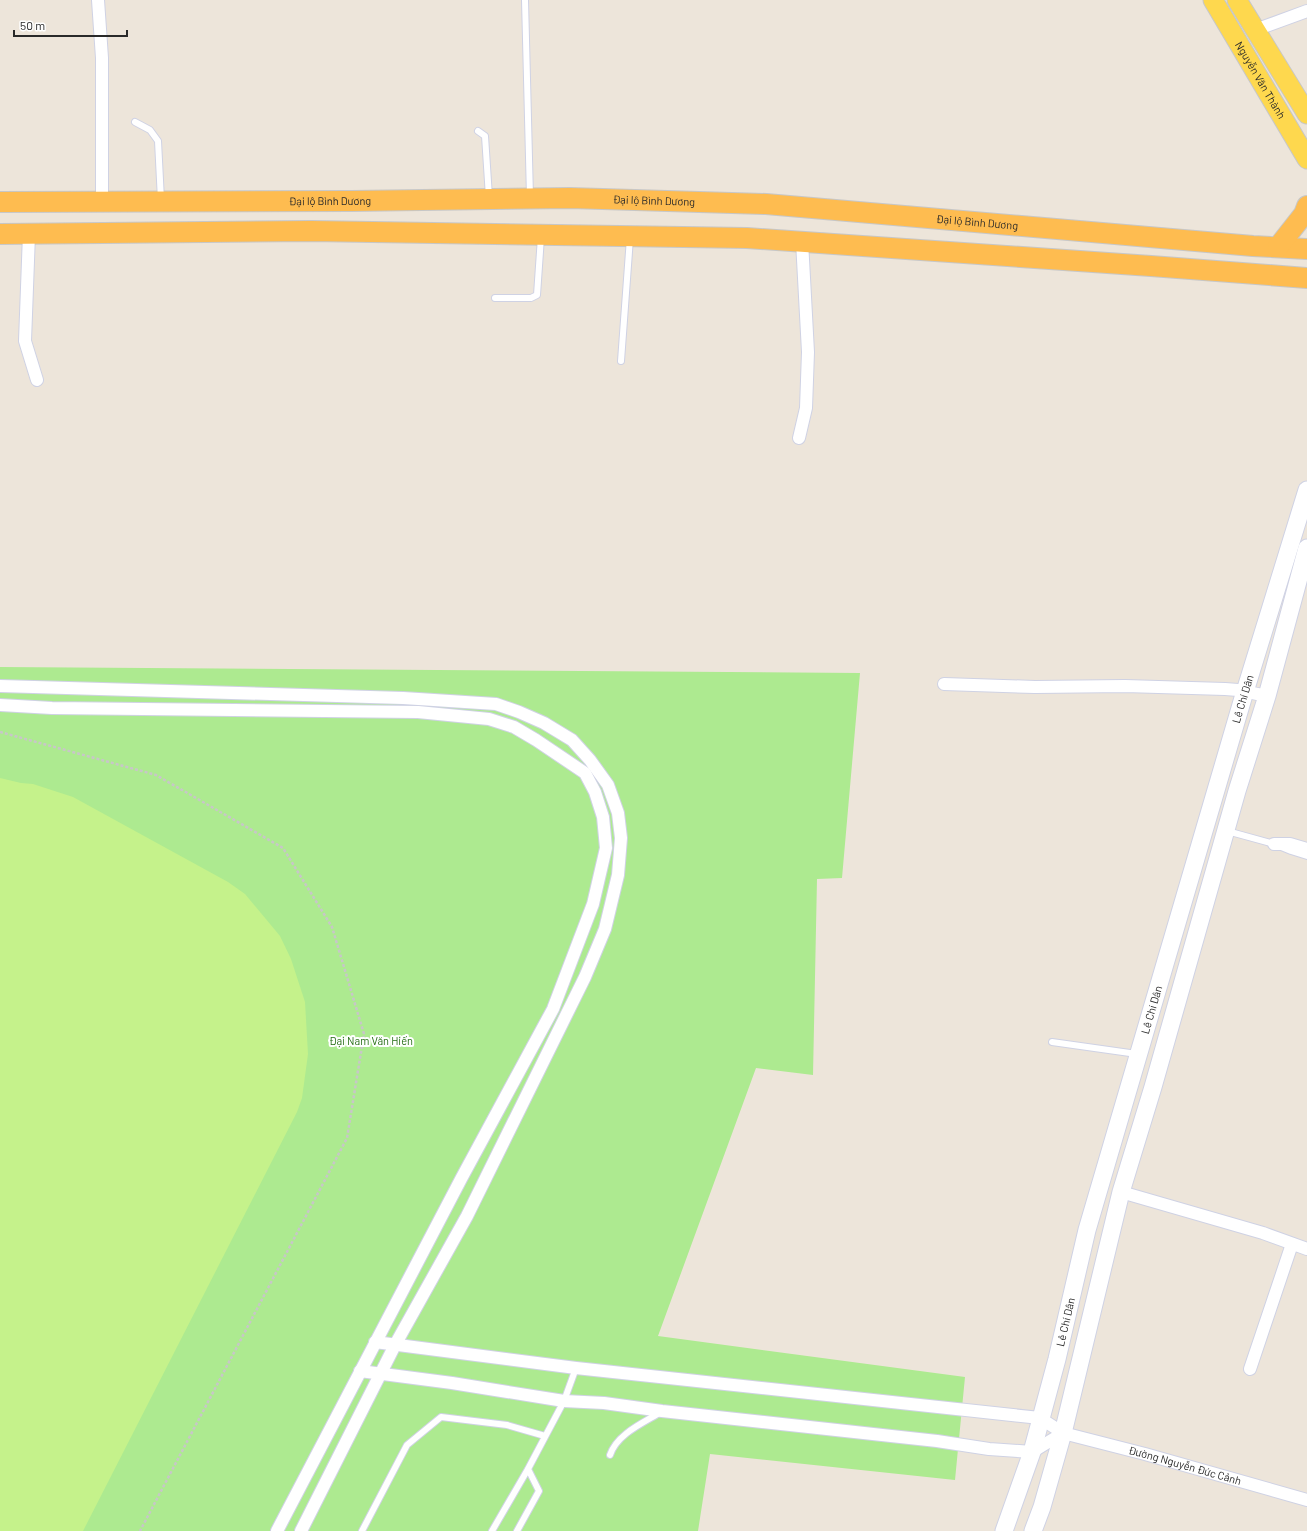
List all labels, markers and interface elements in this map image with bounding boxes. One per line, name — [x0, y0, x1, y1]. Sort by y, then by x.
scale bar — [14, 12, 127, 38]
text: 50 m — [20, 18, 45, 32]
street label: Nguyễn Văn Thành — [1233, 39, 1289, 121]
street label: Đại lộ Bình Dương — [613, 192, 695, 208]
street label: Đại lộ Bình Dương — [289, 194, 371, 207]
street label: Đại lộ Bình Dương — [936, 212, 1019, 232]
street label: Lê Chí Dân — [1229, 673, 1256, 725]
street label: Lê Chí Dân — [1138, 984, 1164, 1035]
park label: Đại Nam Văn Hiến — [329, 1034, 413, 1047]
street label: Lê Chí Dân — [1053, 1296, 1077, 1348]
street label: Đường Nguyễn Đức Cảnh — [1127, 1443, 1243, 1487]

